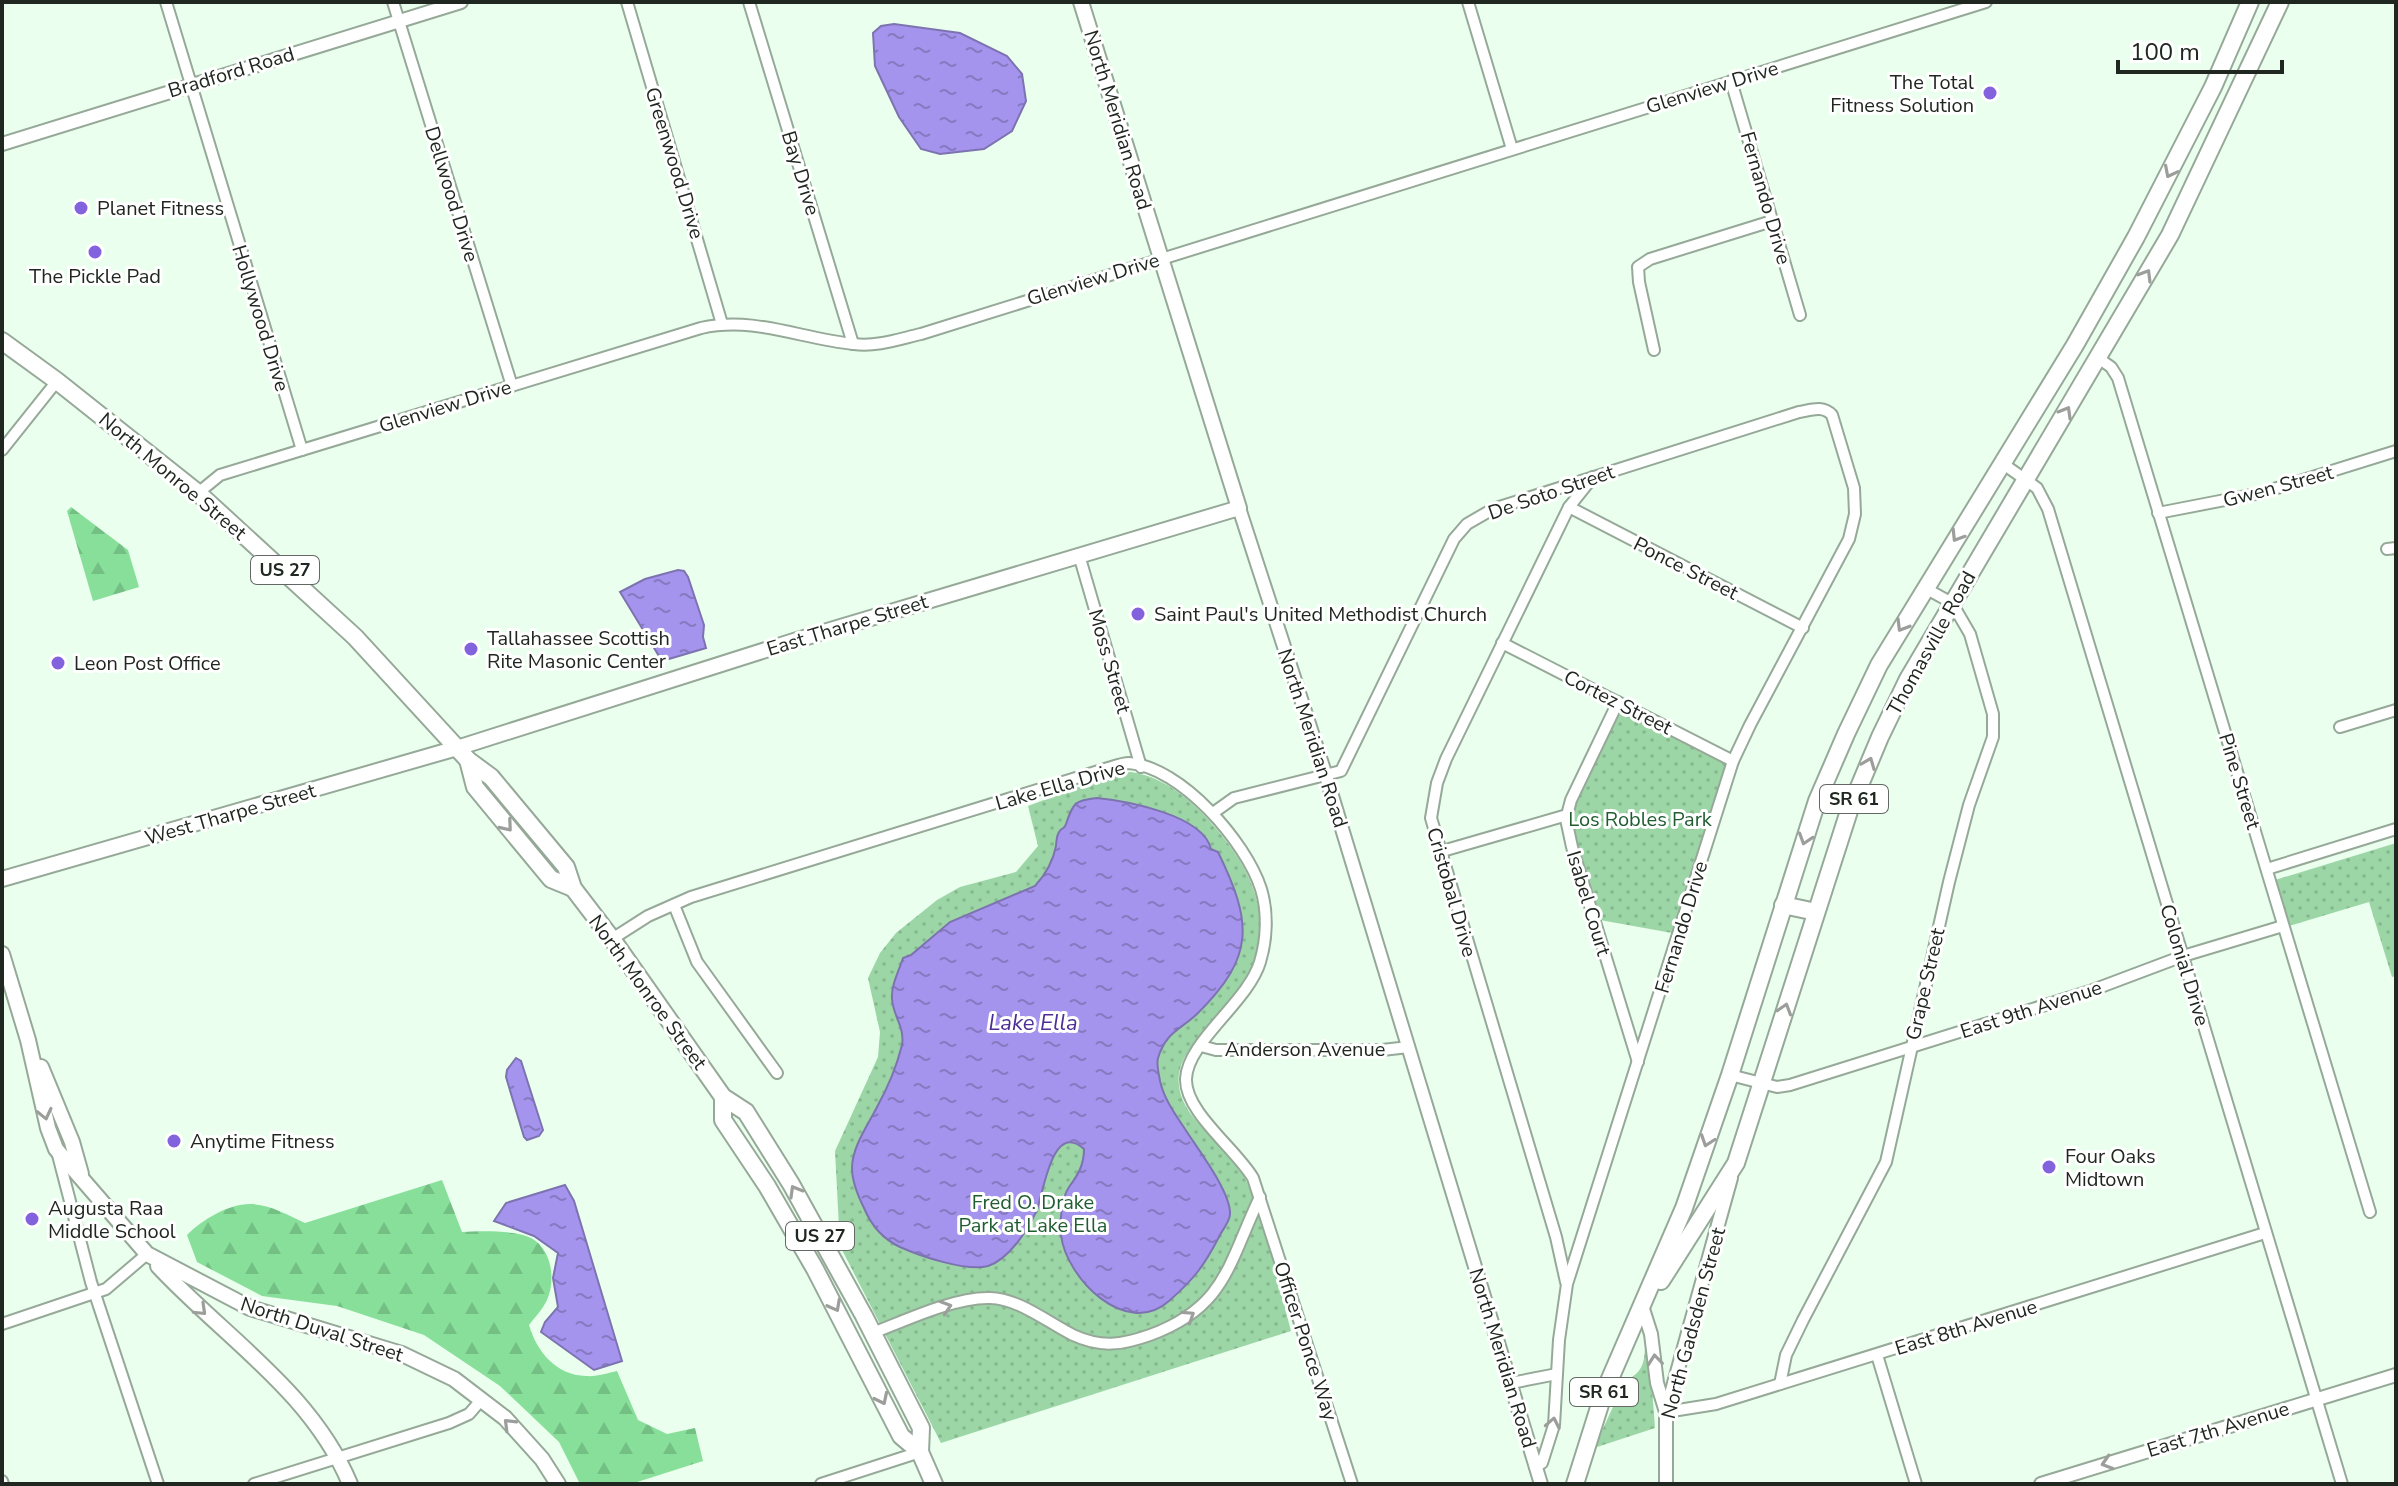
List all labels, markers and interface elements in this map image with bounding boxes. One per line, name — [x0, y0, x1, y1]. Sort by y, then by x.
scale bar — [2118, 24, 2282, 74]
street label: North Meridian Road — [1077, 27, 1158, 213]
text: 100 m — [2130, 36, 2200, 68]
street label: Bradford Road — [165, 40, 298, 104]
street label: Glenview Drive — [1643, 55, 1782, 120]
place label: The Total Fitness Solution — [1830, 69, 1974, 119]
street label: Greenwood Drive — [639, 84, 710, 242]
marker: The Total Fitness Solution — [1981, 84, 1999, 102]
street label: Dellwood Drive — [418, 123, 485, 265]
street label: Bay Drive — [775, 128, 826, 219]
street label: Fernando Drive — [1734, 129, 1797, 268]
one-way arrow — [2164, 163, 2179, 178]
place label: Planet Fitness — [97, 195, 224, 222]
marker: Planet Fitness — [72, 199, 90, 217]
street label: Hollywood Drive — [225, 242, 296, 395]
marker: The Pickle Pad — [86, 243, 104, 261]
street label: Glenview Drive — [1024, 247, 1163, 312]
place label: The Pickle Pad — [29, 263, 161, 290]
one-way arrow — [2136, 269, 2152, 284]
street label: Glenview Drive — [376, 374, 515, 439]
one-way arrow — [2056, 406, 2072, 421]
street label: North Monroe Street — [93, 407, 253, 547]
street label: De Soto Street — [1485, 458, 1619, 527]
street label: Gwen Street — [2220, 459, 2337, 514]
one-way arrow — [1951, 527, 1966, 542]
street label: Ponce Street — [1629, 531, 1744, 607]
road number: US 27 — [251, 556, 319, 584]
street label: Thomasville Road — [1881, 566, 1982, 720]
street label: East Tharpe Street — [763, 588, 932, 663]
place label: Saint Paul's United Methodist Church — [1154, 601, 1487, 628]
marker: Saint Paul's United Methodist Church — [1129, 605, 1147, 623]
street label: Moss Street — [1082, 606, 1138, 717]
one-way arrow — [1896, 617, 1912, 632]
place label: Tallahassee Scottish Rite Masonic Center — [487, 625, 670, 675]
marker: Tallahassee Scottish Rite Masonic Center — [462, 640, 480, 658]
street label: North Meridian Road — [1271, 645, 1354, 831]
place label: Leon Post Office — [74, 650, 221, 677]
marker: Leon Post Office — [49, 654, 67, 672]
street label: Cortez Street — [1559, 664, 1677, 742]
street label: Pine Street — [2212, 730, 2267, 833]
street label: Lake Ella Drive — [992, 754, 1128, 817]
one-way arrow — [1859, 757, 1876, 771]
street label: West Tharpe Street — [142, 777, 320, 852]
road number: SR 61 — [1820, 785, 1888, 813]
park label: Los Robles Park — [1568, 806, 1713, 833]
one-way arrow — [497, 816, 512, 831]
street label: Cristobal Drive — [1420, 824, 1483, 960]
one-way arrow — [1798, 832, 1814, 846]
street label: Isabel Court — [1560, 847, 1618, 960]
street label: Fernando Drive — [1649, 858, 1714, 997]
street label: Colonial Drive — [2153, 901, 2216, 1029]
street label: North Monroe Street — [582, 909, 714, 1076]
street label: Grape Street — [1899, 924, 1952, 1043]
street label: East 9th Avenue — [1957, 974, 2105, 1045]
one-way arrow — [1776, 1003, 1792, 1017]
water label: Lake Ella — [988, 1008, 1078, 1038]
street label: Anderson Avenue — [1225, 1036, 1385, 1063]
one-way arrow — [36, 1107, 53, 1121]
place label: Anytime Fitness — [190, 1128, 335, 1155]
marker: Anytime Fitness — [165, 1132, 183, 1150]
one-way arrow — [1701, 1134, 1717, 1148]
place label: Four Oaks Midtown — [2065, 1143, 2156, 1193]
marker: Four Oaks Midtown — [2040, 1158, 2058, 1176]
one-way arrow — [789, 1185, 804, 1199]
park label: Fred O. Drake Park at Lake Ella — [959, 1189, 1107, 1239]
place label: Augusta Raa Middle School — [48, 1195, 176, 1245]
marker: Augusta Raa Middle School — [23, 1210, 41, 1228]
road number: US 27 — [786, 1222, 854, 1250]
street label: North Gadsden Street — [1655, 1224, 1732, 1422]
street label: Officer Ponce Way — [1267, 1258, 1344, 1425]
street label: North Meridian Road — [1462, 1265, 1543, 1451]
street label: North Duval Street — [237, 1290, 408, 1369]
street label: East 8th Avenue — [1892, 1293, 2041, 1362]
one-way arrow — [825, 1298, 841, 1312]
one-way arrow — [938, 1300, 952, 1316]
one-way arrow — [191, 1301, 206, 1315]
one-way arrow — [1180, 1311, 1194, 1326]
one-way arrow — [1647, 1353, 1664, 1366]
road number: SR 61 — [1570, 1378, 1638, 1406]
one-way arrow — [872, 1390, 888, 1405]
street label: East 7th Avenue — [2144, 1395, 2293, 1464]
one-way arrow — [1543, 1416, 1560, 1430]
one-way arrow — [504, 1418, 519, 1433]
one-way arrow — [2101, 1454, 2115, 1470]

